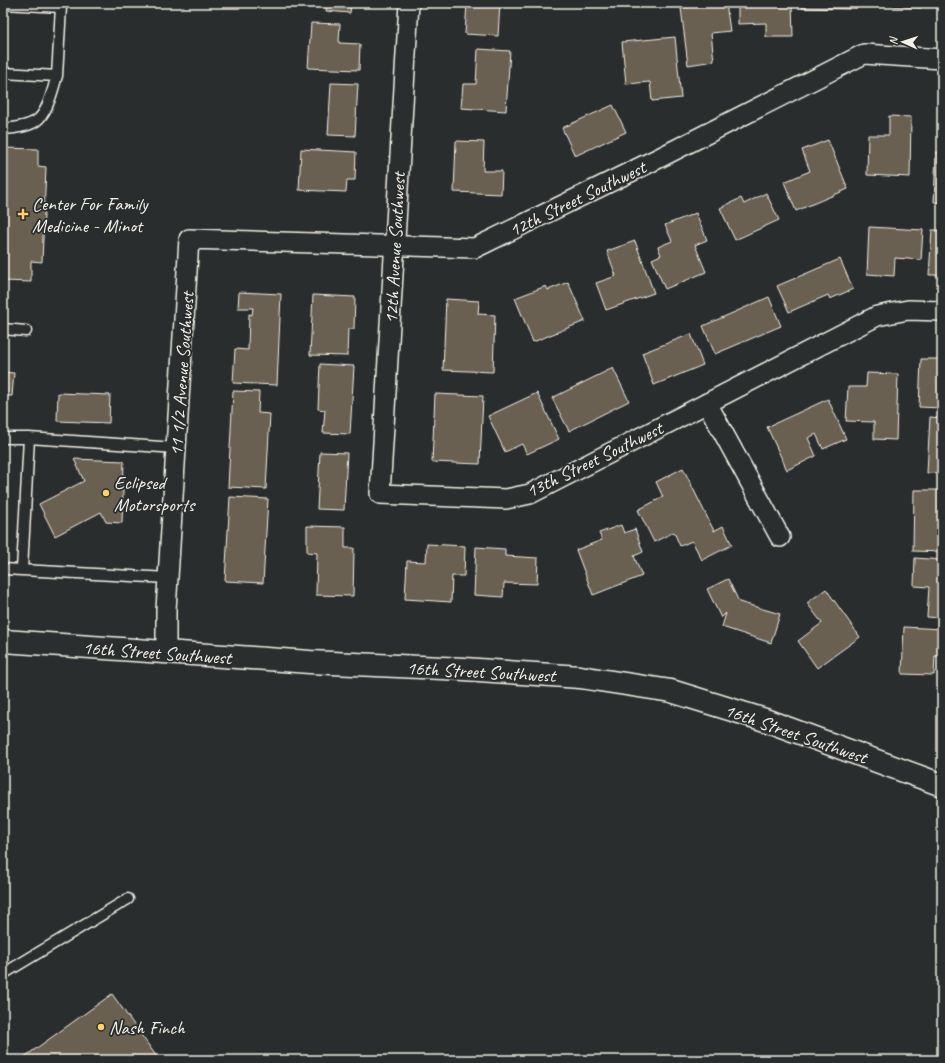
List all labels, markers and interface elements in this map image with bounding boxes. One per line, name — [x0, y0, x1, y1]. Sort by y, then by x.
north arrow — [883, 22, 923, 62]
text: N — [886, 36, 900, 45]
street label: 12th Street Southwest — [505, 155, 651, 242]
street label: 12th Avenue Southwest — [379, 170, 411, 324]
place label: Center For Family Medicine - Minot — [32, 192, 149, 238]
marker: Center For Family Medicine - Minot — [17, 208, 29, 220]
street label: 11 1/2 Avenue Southwest — [164, 290, 200, 457]
street label: 13th Street Southwest — [522, 416, 668, 503]
place label: Eclipsed Motorsports — [114, 471, 197, 517]
marker: Eclipsed Motorsports — [101, 488, 111, 498]
street label: 16th Street Southwest — [82, 636, 234, 670]
street label: 16th Street Southwest — [406, 656, 558, 688]
street label: 16th Street Southwest — [721, 698, 872, 770]
place label: Nash Finch — [109, 1016, 186, 1040]
marker: Nash Finch — [96, 1022, 106, 1032]

